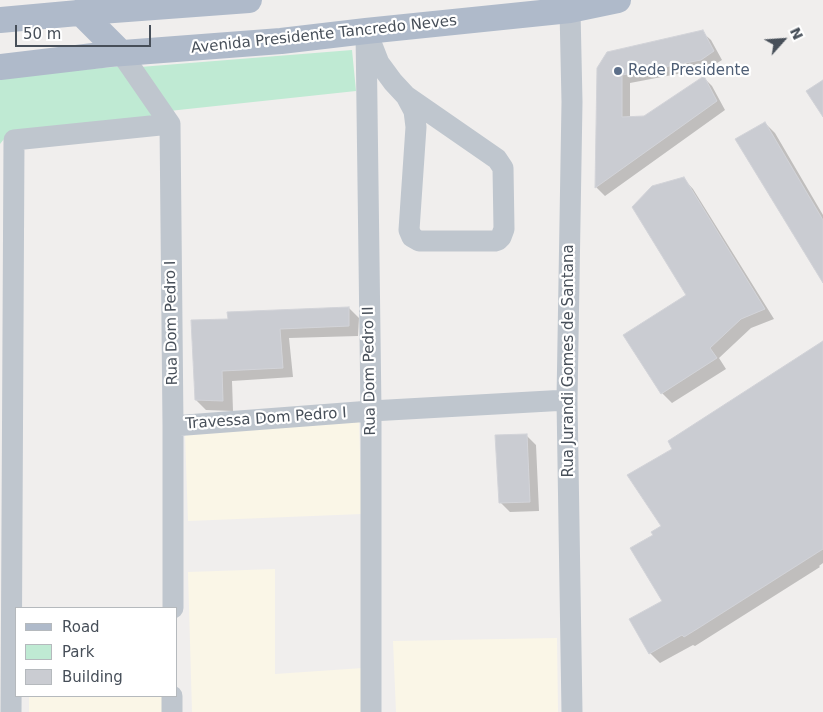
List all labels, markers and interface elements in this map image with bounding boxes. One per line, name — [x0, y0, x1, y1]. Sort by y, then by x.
street label: Avenida Presidente Tancredo Neves — [190, 12, 458, 58]
scale bar — [18, 15, 154, 47]
north arrow — [758, 15, 808, 65]
text: 50 m — [23, 25, 61, 43]
text: N — [787, 25, 806, 42]
place label: Rede Presidente — [628, 62, 750, 80]
marker: Rede Presidente — [612, 65, 624, 77]
street label: Rua Jurandi Gomes de Santana — [560, 244, 578, 478]
street label: Rua Dom Pedro I — [162, 260, 182, 386]
street label: Rua Dom Pedro II — [360, 306, 380, 436]
street label: Travessa Dom Pedro I — [185, 404, 347, 434]
legend — [15, 607, 178, 697]
text: Road — [62, 618, 100, 636]
text: Park — [62, 643, 94, 661]
text: Building — [62, 668, 123, 686]

